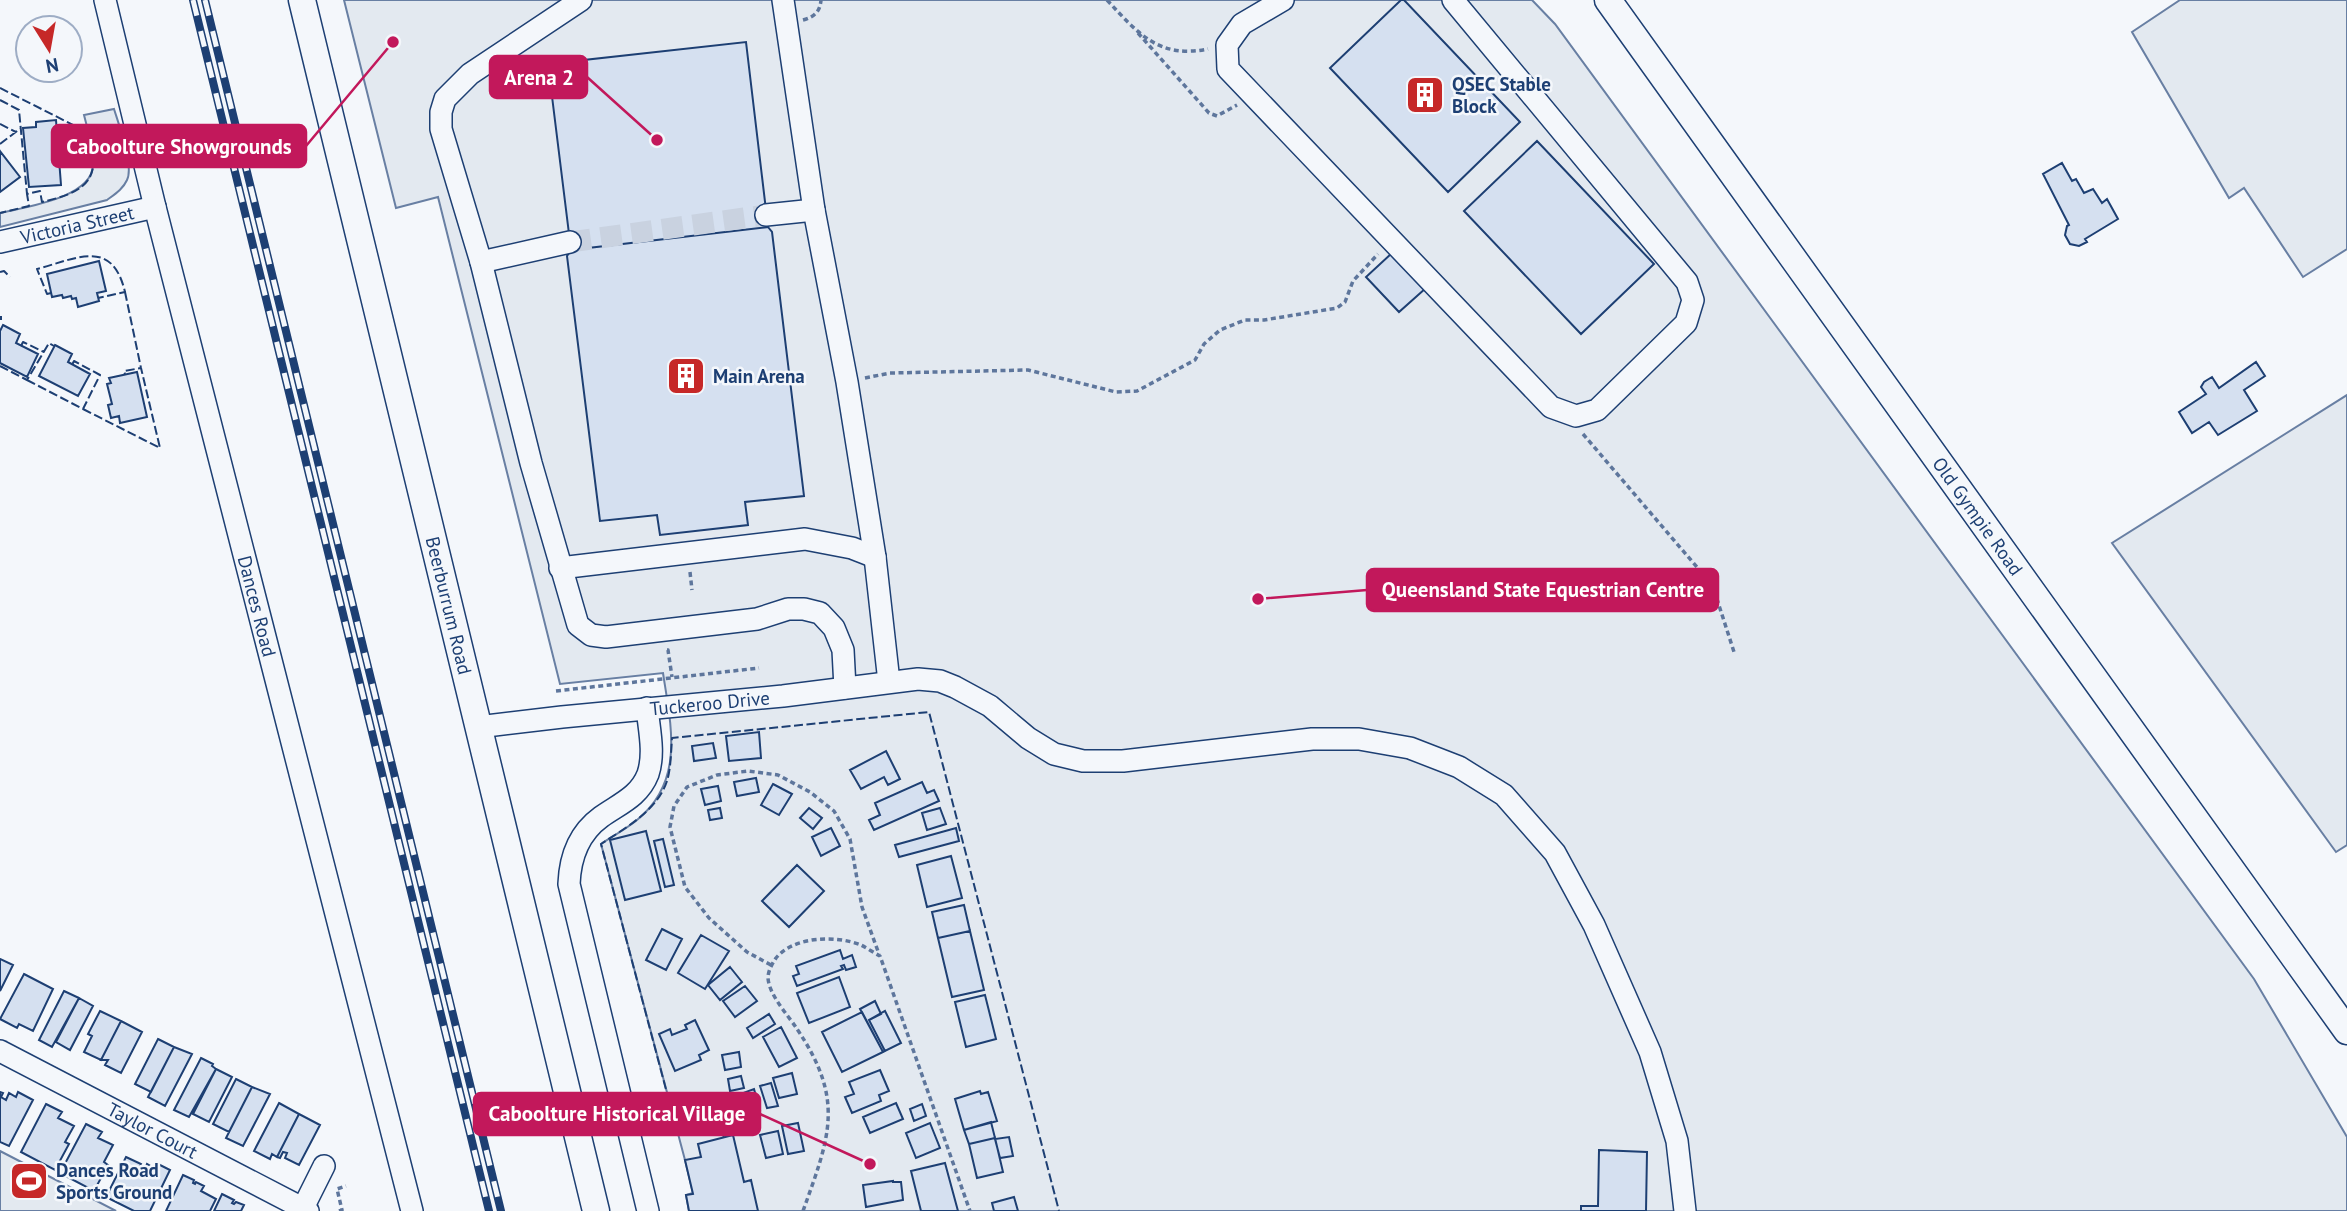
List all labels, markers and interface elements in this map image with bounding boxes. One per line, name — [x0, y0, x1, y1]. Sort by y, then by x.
north arrow — [14, 14, 84, 84]
text: N — [44, 53, 61, 79]
callout: Arena 2 — [490, 56, 587, 98]
text: Arena 2 — [504, 64, 574, 91]
place label: QSEC Stable Block — [1452, 72, 1551, 118]
building icon: QSEC Stable Block — [1404, 74, 1446, 116]
callout: Caboolture Showgrounds — [52, 125, 306, 167]
text: Caboolture Showgrounds — [66, 133, 292, 160]
street label: Victoria Street — [17, 200, 137, 249]
building icon: Main Arena — [665, 355, 707, 397]
place label: Main Arena — [713, 364, 805, 388]
street label: Old Gympie Road — [1927, 452, 2029, 580]
street label: Beerburrum Road — [421, 534, 477, 677]
street label: Dances Road — [233, 553, 282, 659]
callout: Queensland State Equestrian Centre — [1367, 569, 1718, 611]
text: Queensland State Equestrian Centre — [1382, 576, 1704, 603]
street label: Tuckeroo Drive — [649, 685, 771, 721]
callout: Caboolture Historical Village — [474, 1093, 760, 1135]
street label: Taylor Court — [104, 1097, 202, 1164]
text: Caboolture Historical Village — [489, 1100, 745, 1127]
place label: Dances Road Sports Ground — [56, 1158, 172, 1204]
sports icon: Dances Road Sports Ground — [8, 1160, 50, 1202]

